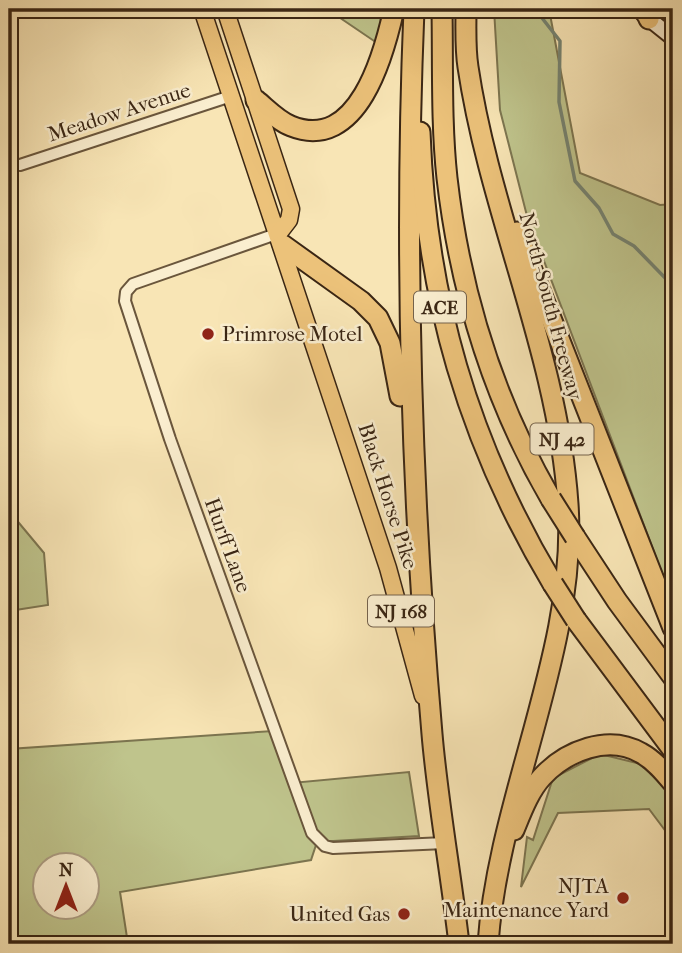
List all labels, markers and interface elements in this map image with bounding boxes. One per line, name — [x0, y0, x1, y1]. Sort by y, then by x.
street label: Meadow Avenue — [45, 78, 193, 146]
street label: North-South Freeway — [514, 210, 588, 403]
road number: ACE — [414, 292, 466, 322]
place label: Primrose Motel — [222, 322, 363, 346]
marker: Primrose Motel — [200, 326, 216, 342]
street label: Black Horse Pike — [353, 420, 423, 572]
road number: NJ 42 — [530, 424, 594, 454]
street label: Hurff Lane — [200, 494, 256, 596]
road number: NJ 168 — [368, 596, 434, 626]
north arrow — [32, 852, 102, 922]
text: N — [59, 859, 74, 881]
place label: NJTA Maintenance Yard — [443, 874, 610, 922]
marker: NJTA Maintenance Yard — [615, 890, 631, 906]
place label: United Gas — [289, 902, 390, 926]
marker: United Gas — [396, 906, 412, 922]

